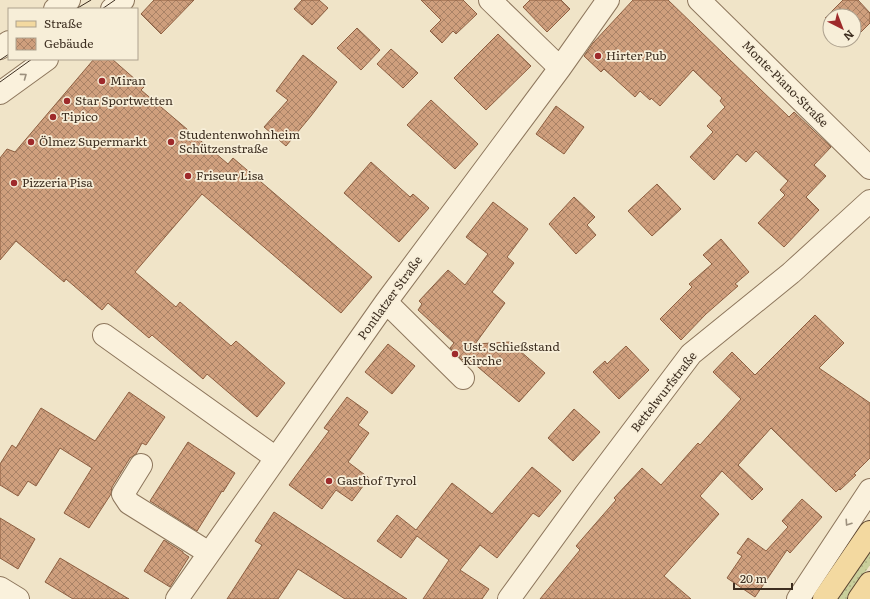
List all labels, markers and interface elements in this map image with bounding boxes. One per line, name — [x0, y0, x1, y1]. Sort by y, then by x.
legend — [8, 8, 138, 60]
north arrow — [822, 8, 862, 48]
text: Straße — [44, 14, 82, 32]
text: N — [841, 27, 858, 45]
text: Gebäude — [44, 34, 93, 52]
street label: Monte-Piano-Straße — [738, 36, 833, 131]
place label: Hirter Pub — [606, 46, 667, 64]
marker: Hirter Pub — [593, 51, 603, 61]
place label: Miran — [110, 71, 146, 89]
one-way arrow — [19, 74, 26, 81]
marker: Miran — [97, 76, 107, 86]
place label: Star Sportwetten — [75, 91, 173, 109]
marker: Star Sportwetten — [62, 96, 72, 106]
place label: Tipico — [61, 107, 98, 125]
marker: Tipico — [48, 112, 58, 122]
place label: Studentenwohnheim Schützenstraße — [179, 125, 301, 157]
place label: Ölmez Supermarkt — [39, 132, 147, 150]
marker: Ölmez Supermarkt — [26, 137, 36, 147]
marker: Studentenwohnheim Schützenstraße — [166, 137, 176, 147]
place label: Friseur Lisa — [196, 166, 264, 184]
marker: Friseur Lisa — [183, 171, 193, 181]
place label: Pizzeria Pisa — [22, 173, 93, 191]
marker: Pizzeria Pisa — [9, 178, 19, 188]
street label: Pontlatzer Straße — [353, 252, 426, 343]
place label: Ust. Schießstand Kirche — [463, 337, 560, 369]
street label: Bettelwurfstraße — [626, 347, 700, 436]
marker: Ust. Schießstand Kirche — [450, 349, 460, 359]
place label: Gasthof Tyrol — [337, 471, 417, 489]
marker: Gasthof Tyrol — [324, 476, 334, 486]
one-way arrow — [846, 518, 853, 525]
scale bar — [734, 565, 792, 591]
text: 20 m — [740, 569, 767, 587]

